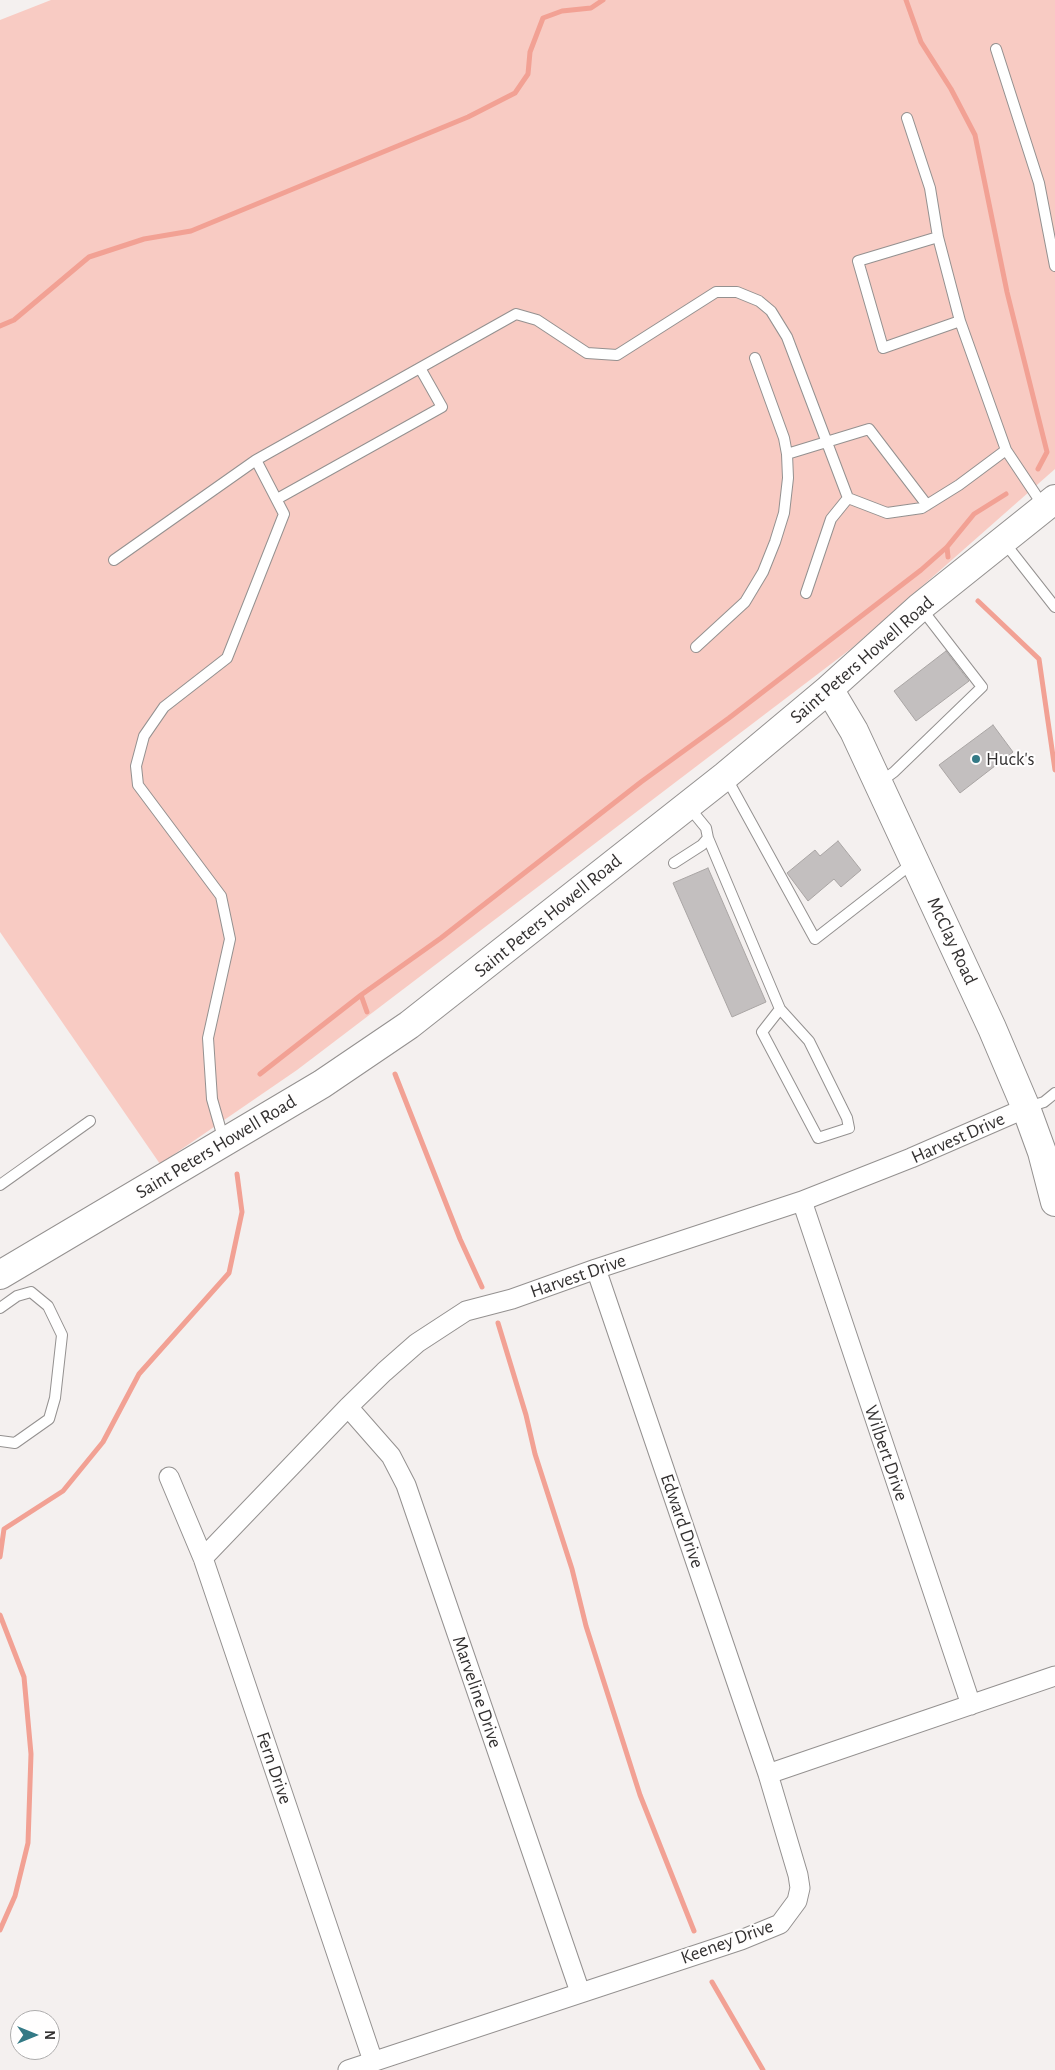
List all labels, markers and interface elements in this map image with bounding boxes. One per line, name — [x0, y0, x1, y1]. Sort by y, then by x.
street label: Saint Peters Howell Road — [785, 591, 939, 729]
place label: Huck's — [986, 748, 1035, 770]
marker: Huck's — [970, 753, 982, 765]
street label: Saint Peters Howell Road — [470, 850, 626, 982]
street label: McClay Road — [922, 894, 982, 988]
street label: Saint Peters Howell Road — [132, 1090, 300, 1204]
street label: Harvest Drive — [908, 1107, 1008, 1169]
street label: Harvest Drive — [527, 1249, 629, 1303]
street label: Wilbert Drive — [859, 1402, 913, 1504]
street label: Edward Drive — [655, 1471, 709, 1571]
street label: Marveline Drive — [447, 1633, 507, 1751]
street label: Fern Drive — [251, 1729, 297, 1807]
street label: Keeney Drive — [678, 1915, 776, 1969]
north arrow — [10, 2010, 60, 2060]
text: N — [42, 2030, 56, 2040]

